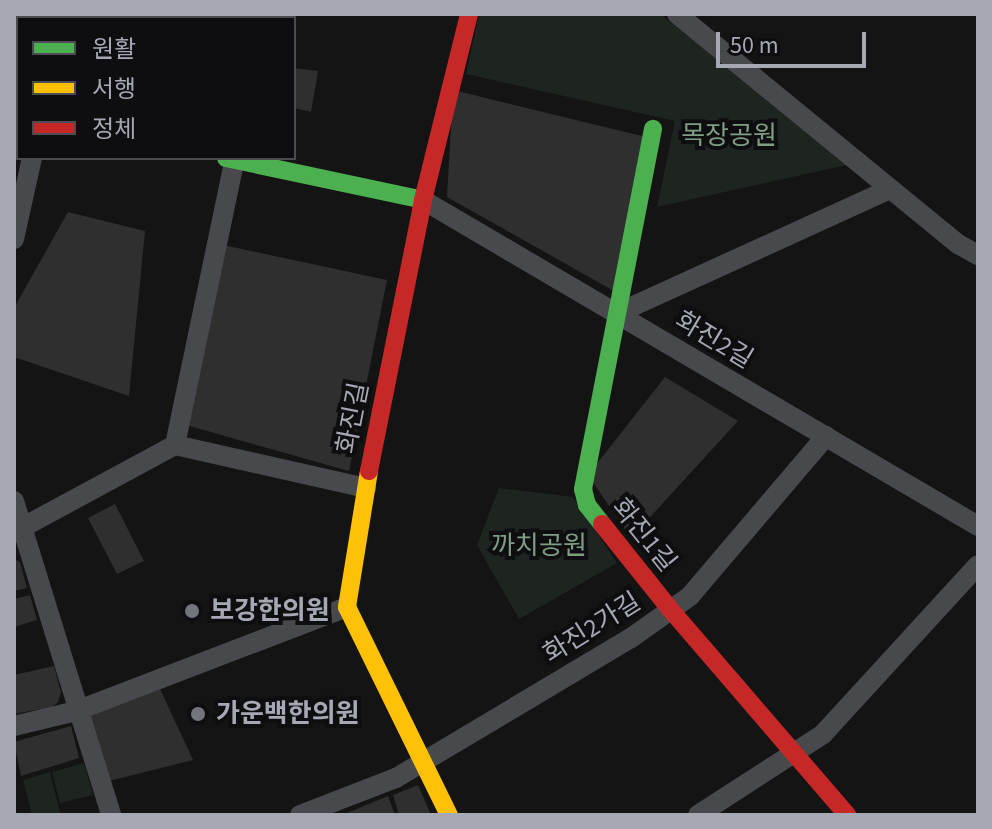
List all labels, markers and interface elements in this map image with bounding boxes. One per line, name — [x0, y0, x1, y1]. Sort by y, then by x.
legend — [16, 16, 296, 160]
scale bar — [720, 16, 870, 66]
text: 50 m — [730, 28, 779, 63]
text: 원활 — [92, 32, 136, 67]
text: 서행 — [92, 72, 136, 107]
text: 정체 — [92, 112, 136, 147]
park label: 목장공원 — [681, 120, 777, 152]
street label: 화진2길 — [670, 305, 758, 375]
street label: 화진길 — [331, 380, 375, 456]
street label: 화진1길 — [605, 492, 683, 578]
park label: 까치공원 — [491, 530, 587, 562]
street label: 화진2가길 — [538, 586, 646, 670]
place label: 보강한의원 — [210, 595, 330, 627]
marker: 보강한의원 — [181, 600, 203, 622]
place label: 가운백한의원 — [216, 698, 360, 730]
marker: 가운백한의원 — [187, 703, 209, 725]

